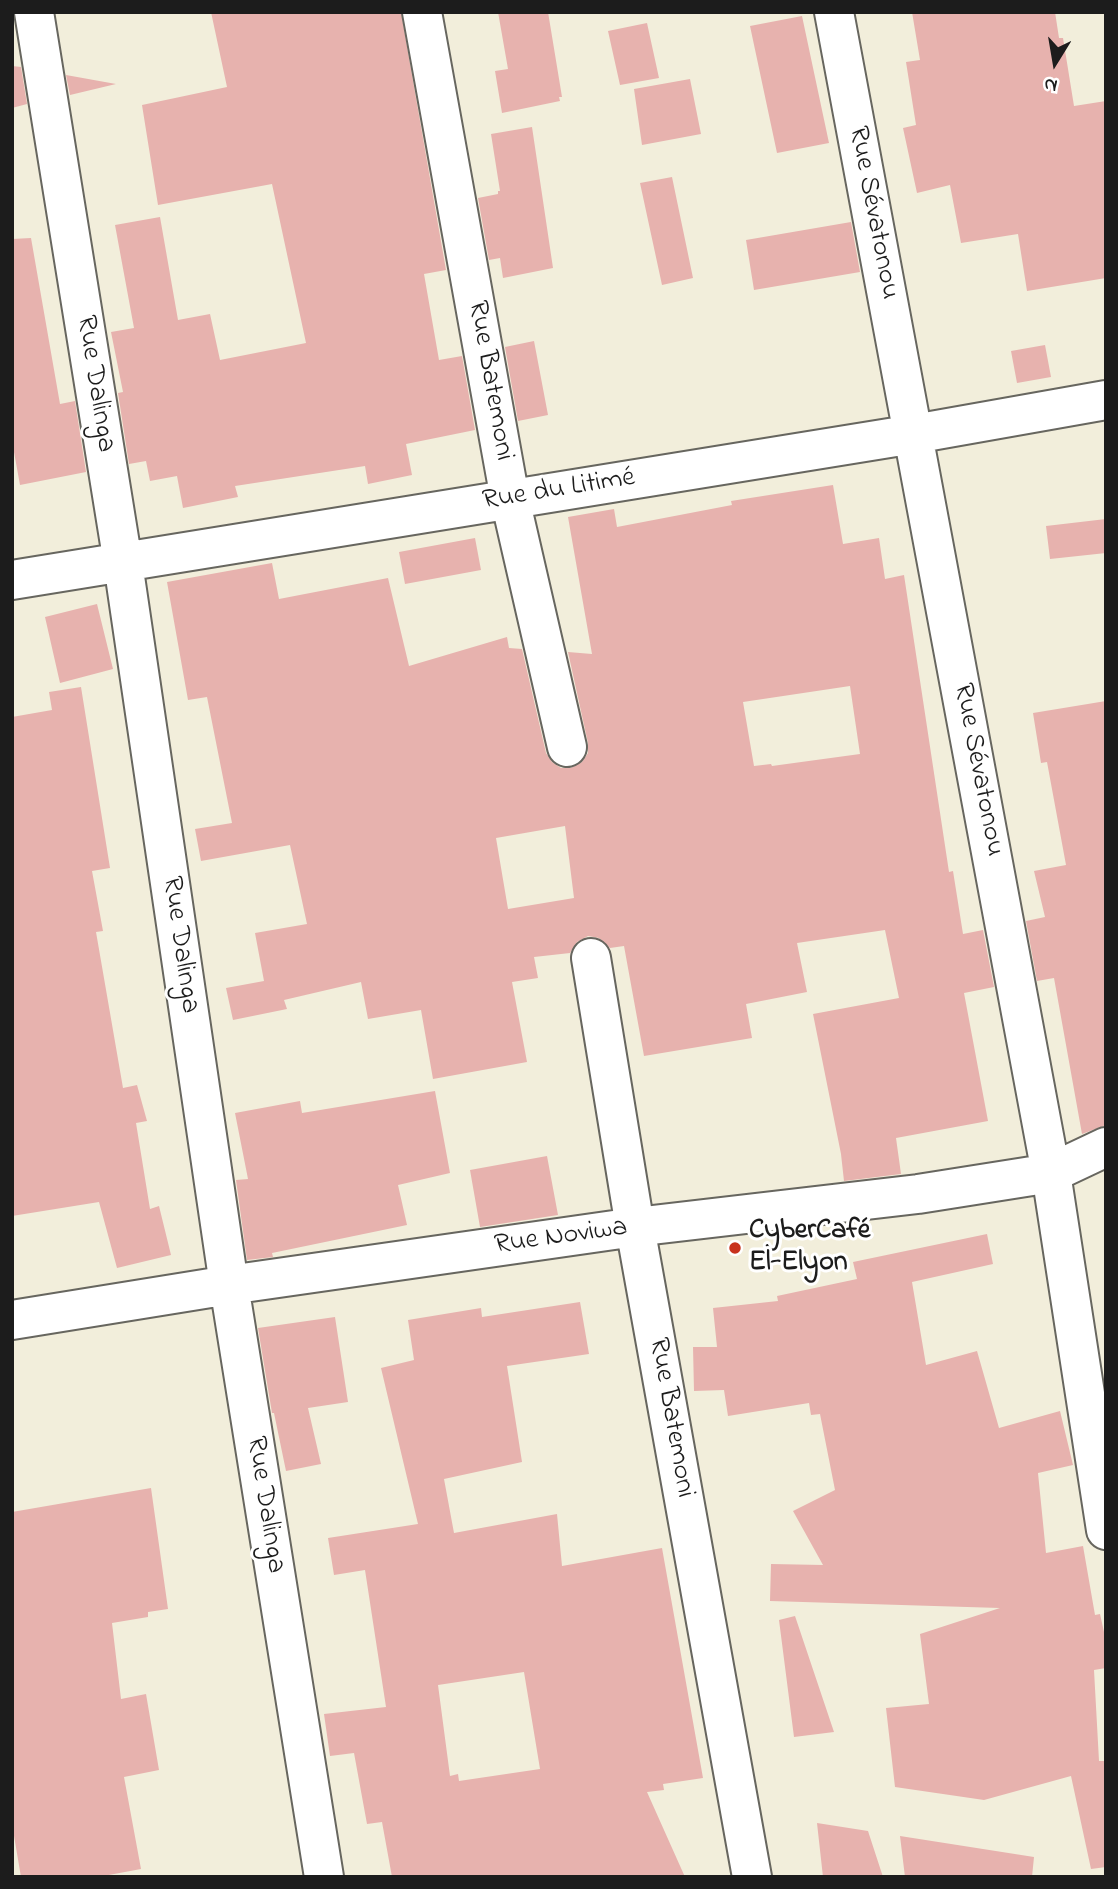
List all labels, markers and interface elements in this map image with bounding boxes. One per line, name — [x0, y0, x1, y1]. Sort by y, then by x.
north arrow — [1020, 28, 1090, 98]
text: N — [1042, 70, 1060, 99]
street label: Rue Sévatonou — [839, 124, 905, 302]
street label: Rue Batemoni — [458, 298, 520, 464]
street label: Rue Dalinga — [67, 313, 121, 455]
street label: Rue du Litimé — [480, 462, 638, 520]
street label: Rue Sévatonou — [944, 681, 1010, 859]
street label: Rue Dalinga — [153, 874, 205, 1016]
street label: Rue Noviwa — [492, 1212, 630, 1264]
place label: CyberCafé El-Elyon — [749, 1215, 870, 1281]
marker: CyberCafé El-Elyon — [727, 1240, 743, 1256]
street label: Rue Batemoni — [639, 1335, 701, 1501]
street label: Rue Dalinga — [237, 1434, 291, 1576]

